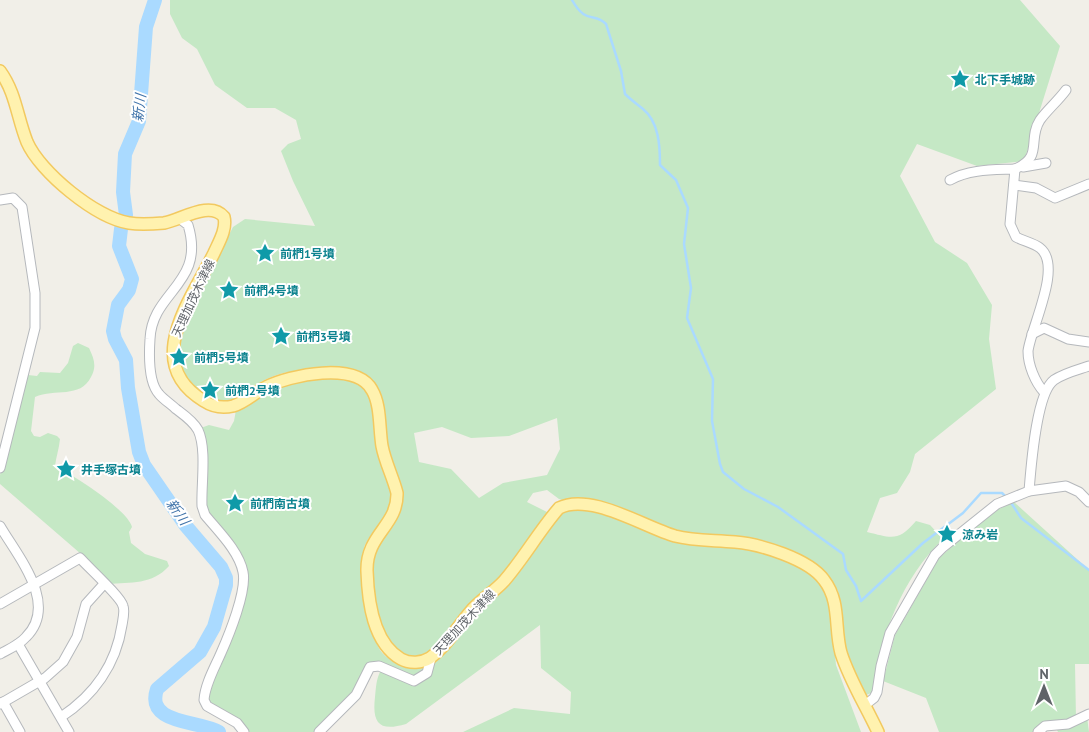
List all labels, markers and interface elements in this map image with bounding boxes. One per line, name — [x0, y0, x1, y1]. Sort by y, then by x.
place icon: 北下手城跡 — [949, 68, 971, 90]
place label: 北下手城跡 — [975, 72, 1035, 87]
water label: 新川 — [128, 91, 150, 123]
place icon: 前椚1号墳 — [254, 242, 276, 264]
place label: 前椚1号墳 — [280, 246, 335, 261]
street label: 天理加茂木津線 — [168, 257, 218, 339]
place icon: 前椚4号墳 — [218, 279, 240, 301]
place label: 前椚4号墳 — [244, 283, 299, 298]
place icon: 前椚3号墳 — [270, 325, 292, 347]
place label: 前椚3号墳 — [296, 329, 351, 344]
place icon: 前椚5号墳 — [168, 346, 190, 368]
place label: 前椚5号墳 — [194, 350, 249, 365]
place icon: 前椚2号墳 — [199, 379, 221, 401]
place label: 前椚2号墳 — [225, 383, 280, 398]
place icon: 井手塚古墳 — [55, 458, 77, 480]
place label: 井手塚古墳 — [81, 462, 141, 477]
place icon: 前椚南古墳 — [224, 492, 246, 514]
water label: 新川 — [162, 495, 195, 530]
place label: 前椚南古墳 — [250, 496, 310, 511]
place icon: 涼み岩 — [936, 523, 958, 545]
place label: 涼み岩 — [962, 527, 998, 542]
street label: 天理加茂木津線 — [430, 586, 498, 658]
north arrow — [1019, 662, 1069, 712]
text: N — [1039, 665, 1049, 683]

